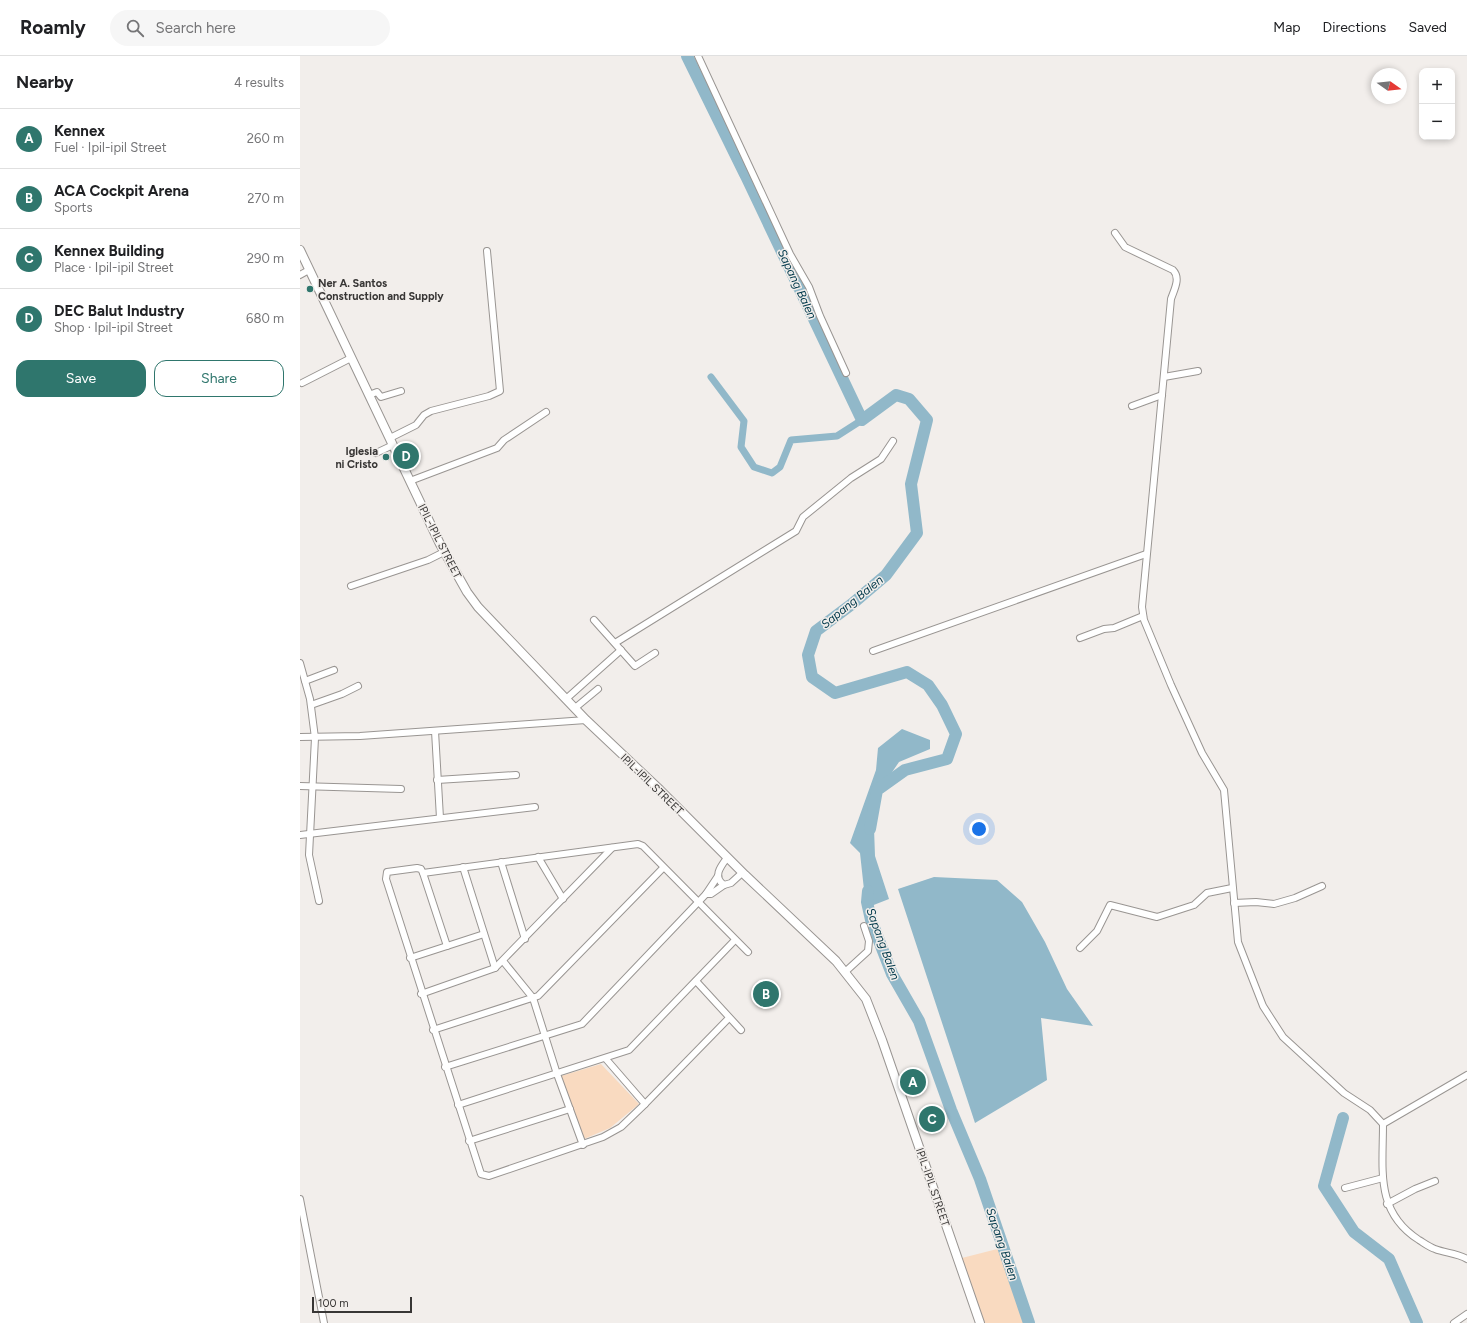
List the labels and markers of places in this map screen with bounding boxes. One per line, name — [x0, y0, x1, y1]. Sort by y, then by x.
place label: Ner A. Santos Construction and Supply — [318, 277, 444, 303]
marker: Ner A. Santos Construction and Supply — [305, 284, 315, 294]
pin: D — [393, 441, 419, 471]
place label: Iglesia ni Cristo — [335, 445, 379, 471]
marker: Iglesia ni Cristo — [381, 452, 391, 462]
pin: B — [753, 979, 779, 1009]
pin: A — [900, 1067, 926, 1097]
pin: C — [919, 1104, 945, 1134]

